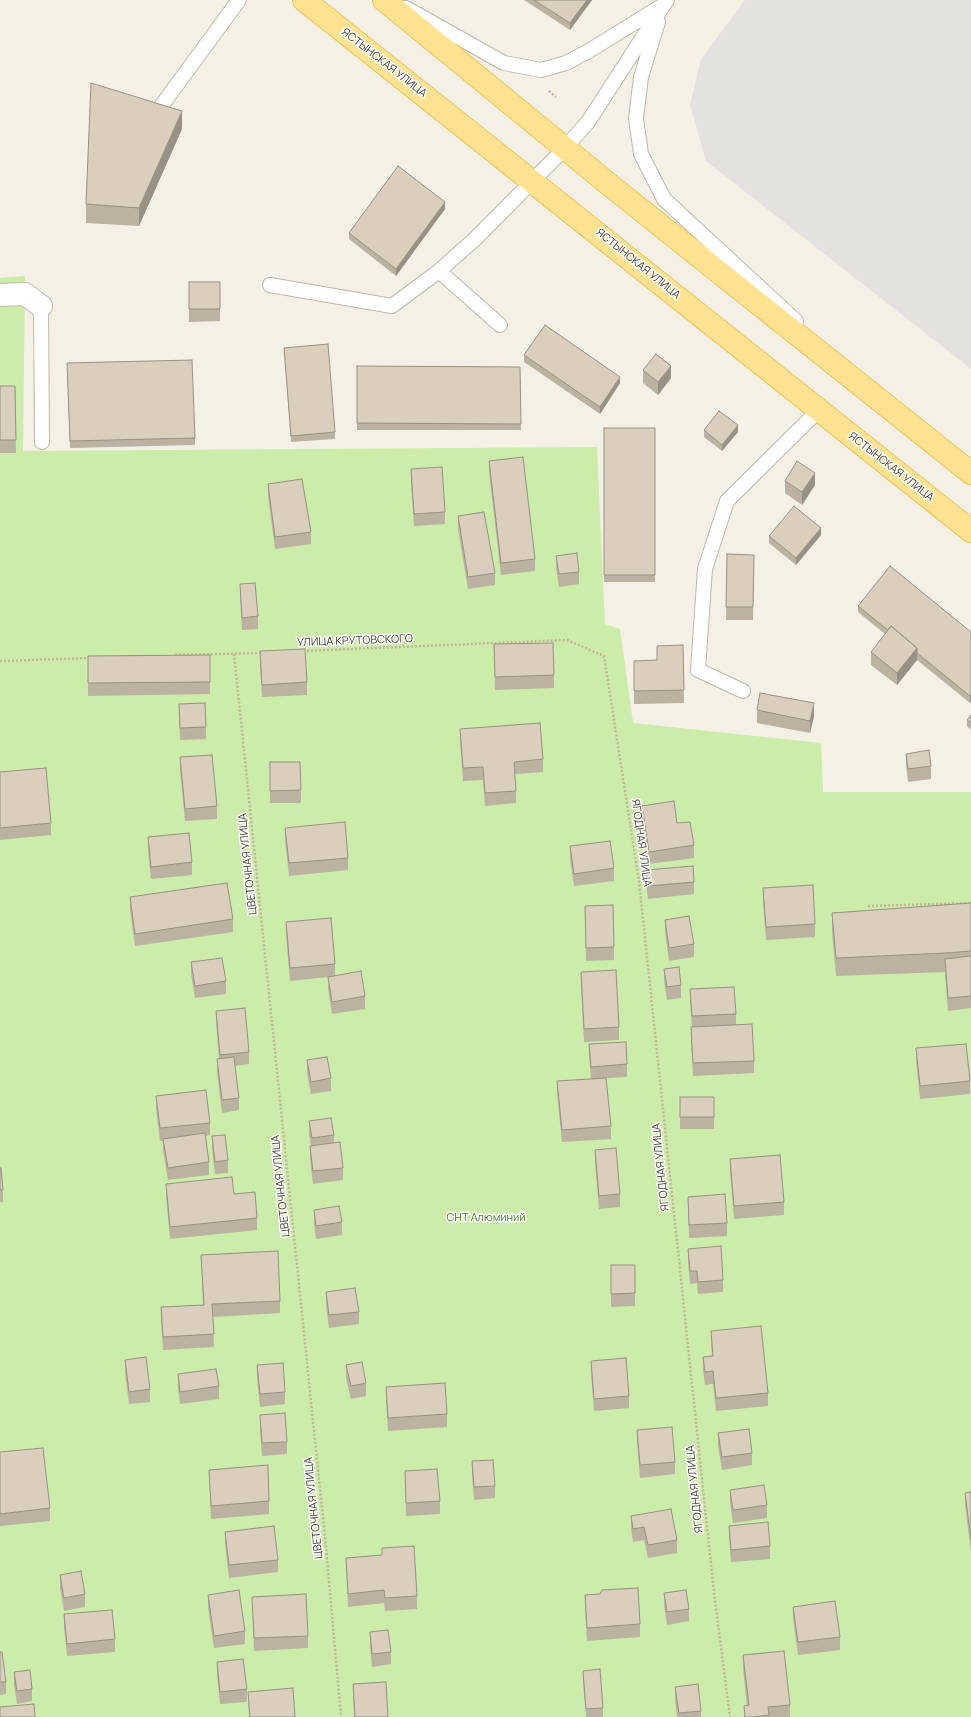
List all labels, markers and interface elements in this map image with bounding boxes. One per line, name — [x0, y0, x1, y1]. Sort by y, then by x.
street label: ЯСТЫНСКАЯ УЛИЦА — [339, 26, 429, 100]
street label: ЯСТЫНСКАЯ УЛИЦА — [593, 226, 683, 302]
street label: ЯСТЫНСКАЯ УЛИЦА — [846, 430, 936, 504]
street label: УЛИЦА КРУТОВСКОГО — [297, 632, 413, 650]
street label: ЯГОДНАЯ УЛИЦА — [628, 798, 654, 888]
street label: ЦВЕТОЧНАЯ УЛИЦА — [236, 812, 260, 916]
street label: ЯГОДНАЯ УЛИЦА — [650, 1122, 672, 1212]
street label: ЦВЕТОЧНАЯ УЛИЦА — [269, 1134, 293, 1238]
park label: СНТ Алюминий — [446, 1211, 526, 1225]
street label: ЯГОДНАЯ УЛИЦА — [684, 1444, 706, 1534]
street label: ЦВЕТОЧНАЯ УЛИЦА — [302, 1456, 326, 1560]

